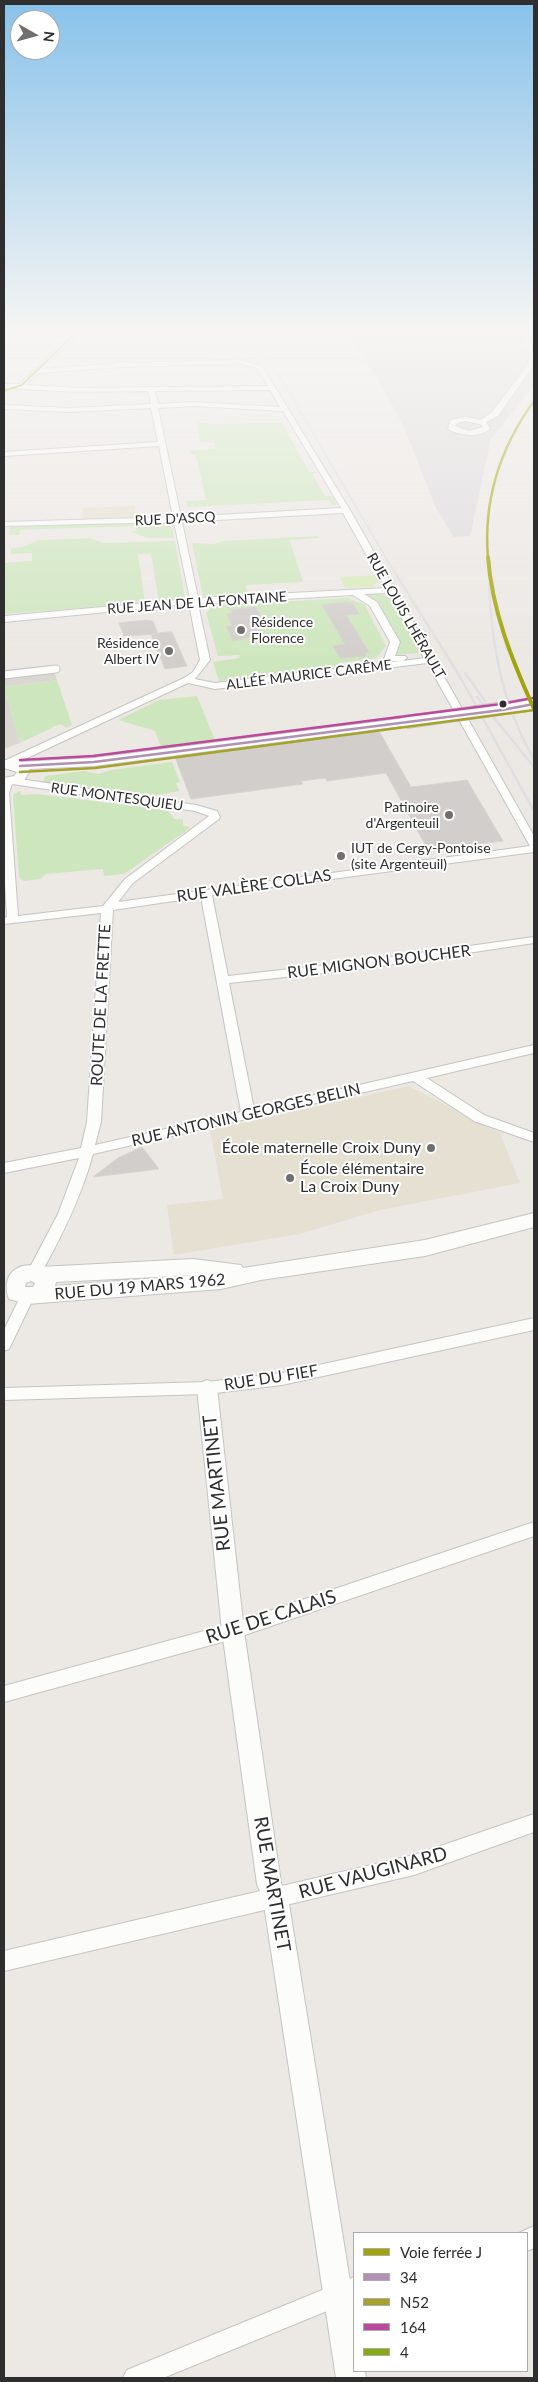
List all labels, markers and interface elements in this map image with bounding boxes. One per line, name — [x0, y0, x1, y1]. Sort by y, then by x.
north arrow — [10, 10, 60, 60]
text: N — [40, 30, 58, 43]
street label: RUE D'ASCQ — [134, 508, 216, 530]
street label: RUE LOUIS LHÉRAULT — [363, 550, 449, 682]
street label: RUE JEAN DE LA FONTAINE — [107, 588, 287, 618]
place label: Résidence Florence — [251, 614, 313, 646]
marker: Résidence Florence — [235, 624, 247, 636]
place label: Résidence Albert IV — [97, 635, 159, 668]
marker: Résidence Albert IV — [163, 645, 175, 657]
street label: ALLÉE MAURICE CARÊME — [225, 657, 393, 693]
unlabelled marker — [498, 699, 508, 709]
street label: RUE MONTESQUIEU — [50, 779, 184, 815]
place label: Patinoire d'Argenteuil — [366, 799, 439, 832]
marker: Patinoire d'Argenteuil — [443, 809, 455, 821]
place label: IUT de Cergy-Pontoise (site Argenteuil) — [351, 840, 491, 872]
marker: IUT de Cergy-Pontoise (site Argenteuil) — [335, 850, 347, 862]
street label: RUE VALÈRE COLLAS — [175, 866, 333, 906]
street label: ROUTE DE LA FRETTE — [87, 923, 115, 1087]
street label: RUE MIGNON BOUCHER — [286, 941, 472, 983]
street label: RUE ANTONIN GEORGES BELIN — [130, 1079, 362, 1151]
place label: École maternelle Croix Duny — [222, 1138, 421, 1158]
marker: École maternelle Croix Duny — [425, 1142, 437, 1154]
place label: École élémentaire La Croix Duny — [300, 1159, 424, 1197]
marker: École élémentaire La Croix Duny — [284, 1172, 296, 1184]
street label: RUE DU 19 MARS 1962 — [54, 1270, 226, 1304]
street label: RUE DU FIEF — [223, 1361, 319, 1395]
street label: RUE MARTINET — [199, 1414, 235, 1552]
street label: RUE DE CALAIS — [203, 1585, 339, 1649]
street label: RUE MARTINET — [249, 1815, 295, 1953]
street label: RUE VAUGINARD — [296, 1842, 450, 1904]
legend — [353, 2232, 528, 2372]
text: Voie ferrée J — [400, 2243, 482, 2261]
text: 34 — [400, 2268, 417, 2286]
text: N52 — [400, 2293, 429, 2311]
text: 164 — [400, 2318, 426, 2336]
text: 4 — [400, 2343, 409, 2361]

